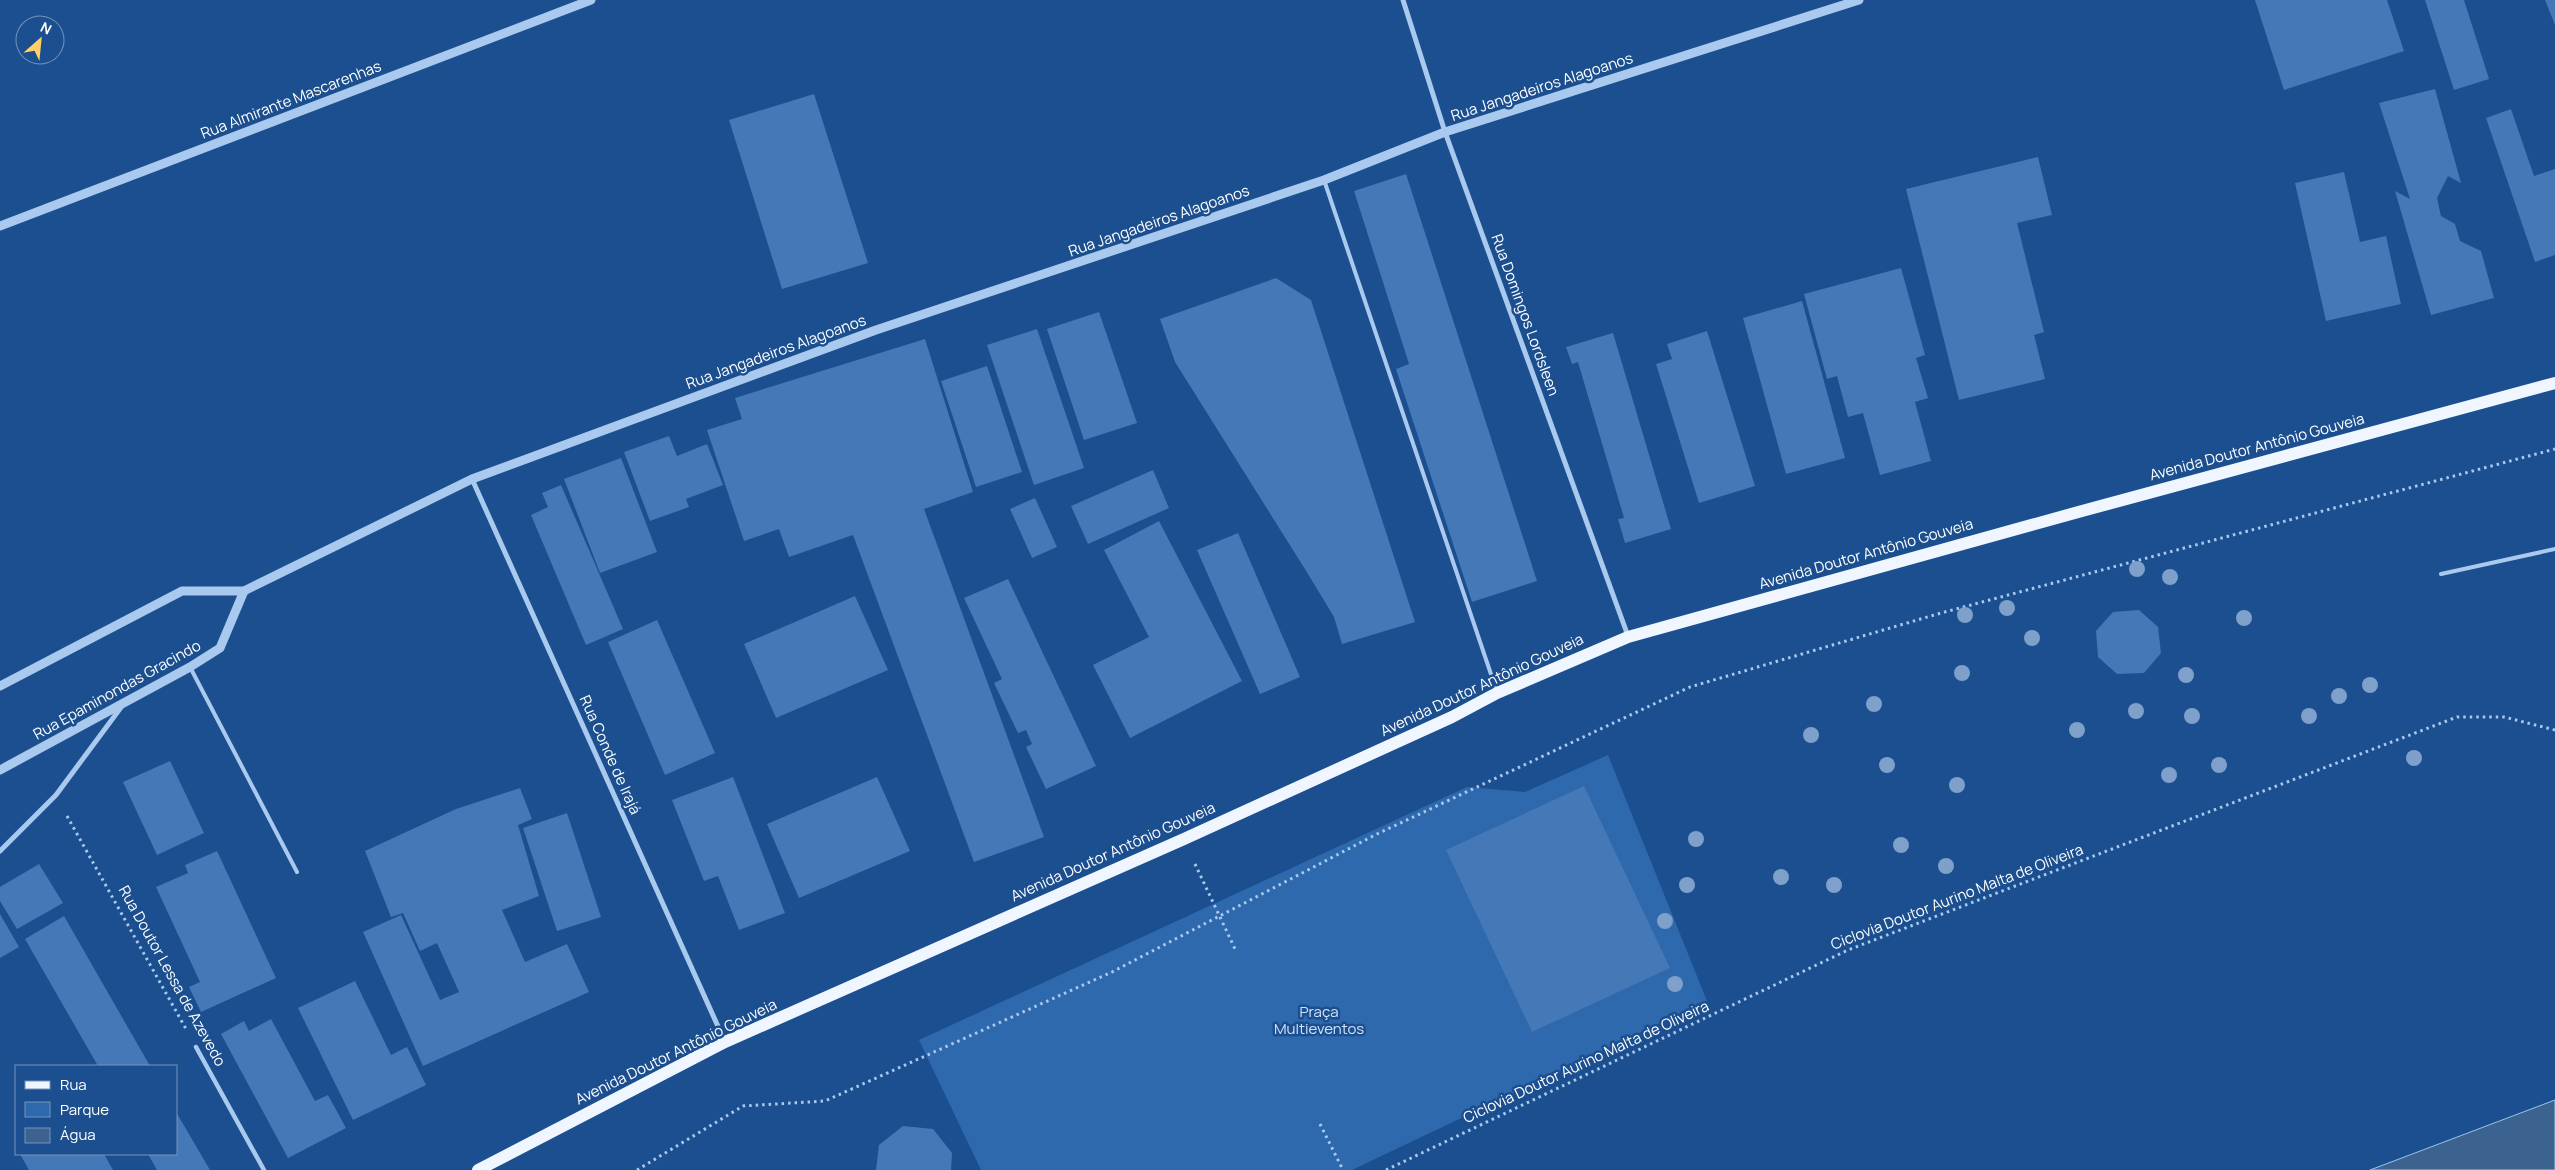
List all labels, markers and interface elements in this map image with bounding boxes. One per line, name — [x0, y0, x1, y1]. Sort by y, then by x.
north arrow — [15, 15, 65, 65]
text: N — [37, 17, 55, 39]
street label: Rua Jangadeiros Alagoanos — [1448, 47, 1636, 126]
street label: Rua Almirante Mascarenhas — [197, 55, 384, 144]
street label: Rua Jangadeiros Alagoanos — [1066, 180, 1252, 261]
street label: Rua Domingos Lordsleen — [1486, 231, 1565, 399]
street label: Rua Jangadeiros Alagoanos — [683, 309, 869, 394]
street label: Avenida Doutor Antônio Gouveia — [2147, 408, 2367, 485]
street label: Avenida Doutor Antônio Gouveia — [1756, 513, 1975, 594]
street label: Avenida Doutor Antônio Gouveia — [1377, 628, 1587, 741]
street label: Rua Epaminondas Gracindo — [29, 635, 204, 744]
street label: Rua Conde de Irajá — [575, 692, 646, 818]
street label: Avenida Doutor Antônio Gouveia — [1007, 797, 1218, 906]
street label: Ciclovia Doutor Aurino Malta de Oliveira — [1827, 839, 2086, 955]
street label: Rua Doutor Lessa de Azevedo — [114, 882, 231, 1070]
street label: Avenida Doutor Antônio Gouveia — [572, 993, 780, 1110]
street label: Ciclovia Doutor Aurino Malta de Oliveira — [1459, 995, 1712, 1128]
park label: Praça Multieventos — [1274, 1001, 1364, 1039]
legend — [15, 1065, 178, 1155]
text: Rua — [60, 1074, 87, 1095]
text: Parque — [60, 1099, 109, 1120]
text: Água — [60, 1124, 96, 1145]

